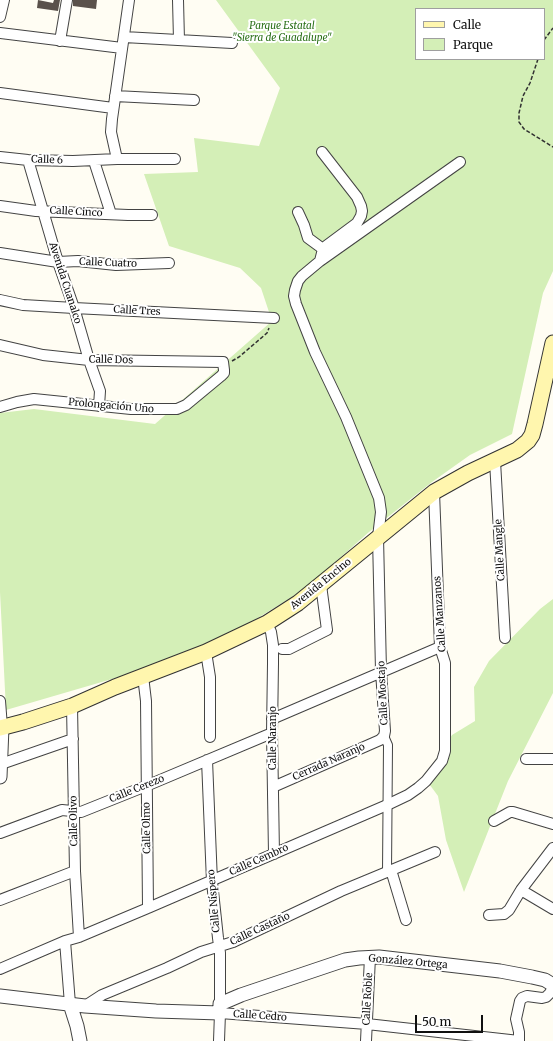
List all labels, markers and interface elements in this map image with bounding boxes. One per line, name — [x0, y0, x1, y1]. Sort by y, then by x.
legend — [415, 8, 545, 60]
text: Calle — [453, 17, 481, 32]
park label: Parque Estatal "Sierra de Guadalupe" — [232, 20, 332, 44]
text: Parque — [453, 37, 493, 52]
street label: Calle 6 — [31, 153, 63, 167]
street label: Calle Cinco — [49, 205, 103, 219]
street label: Avenida Cuanalco — [46, 241, 84, 325]
street label: Calle Cuatro — [79, 256, 137, 270]
street label: Calle Tres — [113, 304, 161, 318]
street label: Calle Dos — [89, 354, 133, 366]
street label: Prolongación Uno — [68, 396, 154, 416]
street label: Calle Mangle — [492, 519, 508, 581]
street label: Avenida Encino — [288, 556, 354, 612]
street label: Calle Manzanos — [431, 576, 449, 652]
street label: Calle Mostajo — [375, 661, 391, 725]
street label: Calle Naranjo — [267, 706, 279, 770]
street label: Cerrada Naranjo — [291, 741, 367, 783]
street label: Calle Cerezo — [108, 773, 166, 805]
street label: Calle Olivo — [68, 796, 80, 846]
street label: Calle Olmo — [141, 802, 153, 854]
street label: Calle Cembro — [228, 842, 290, 878]
street label: Calle Níspero — [205, 869, 223, 933]
street label: Calle Castaño — [228, 910, 292, 948]
street label: González Ortega — [368, 953, 448, 971]
street label: Calle Roble — [361, 972, 375, 1026]
scale bar — [417, 1007, 485, 1033]
street label: Calle Cedro — [233, 1008, 287, 1024]
text: 50 m — [422, 1014, 451, 1029]

